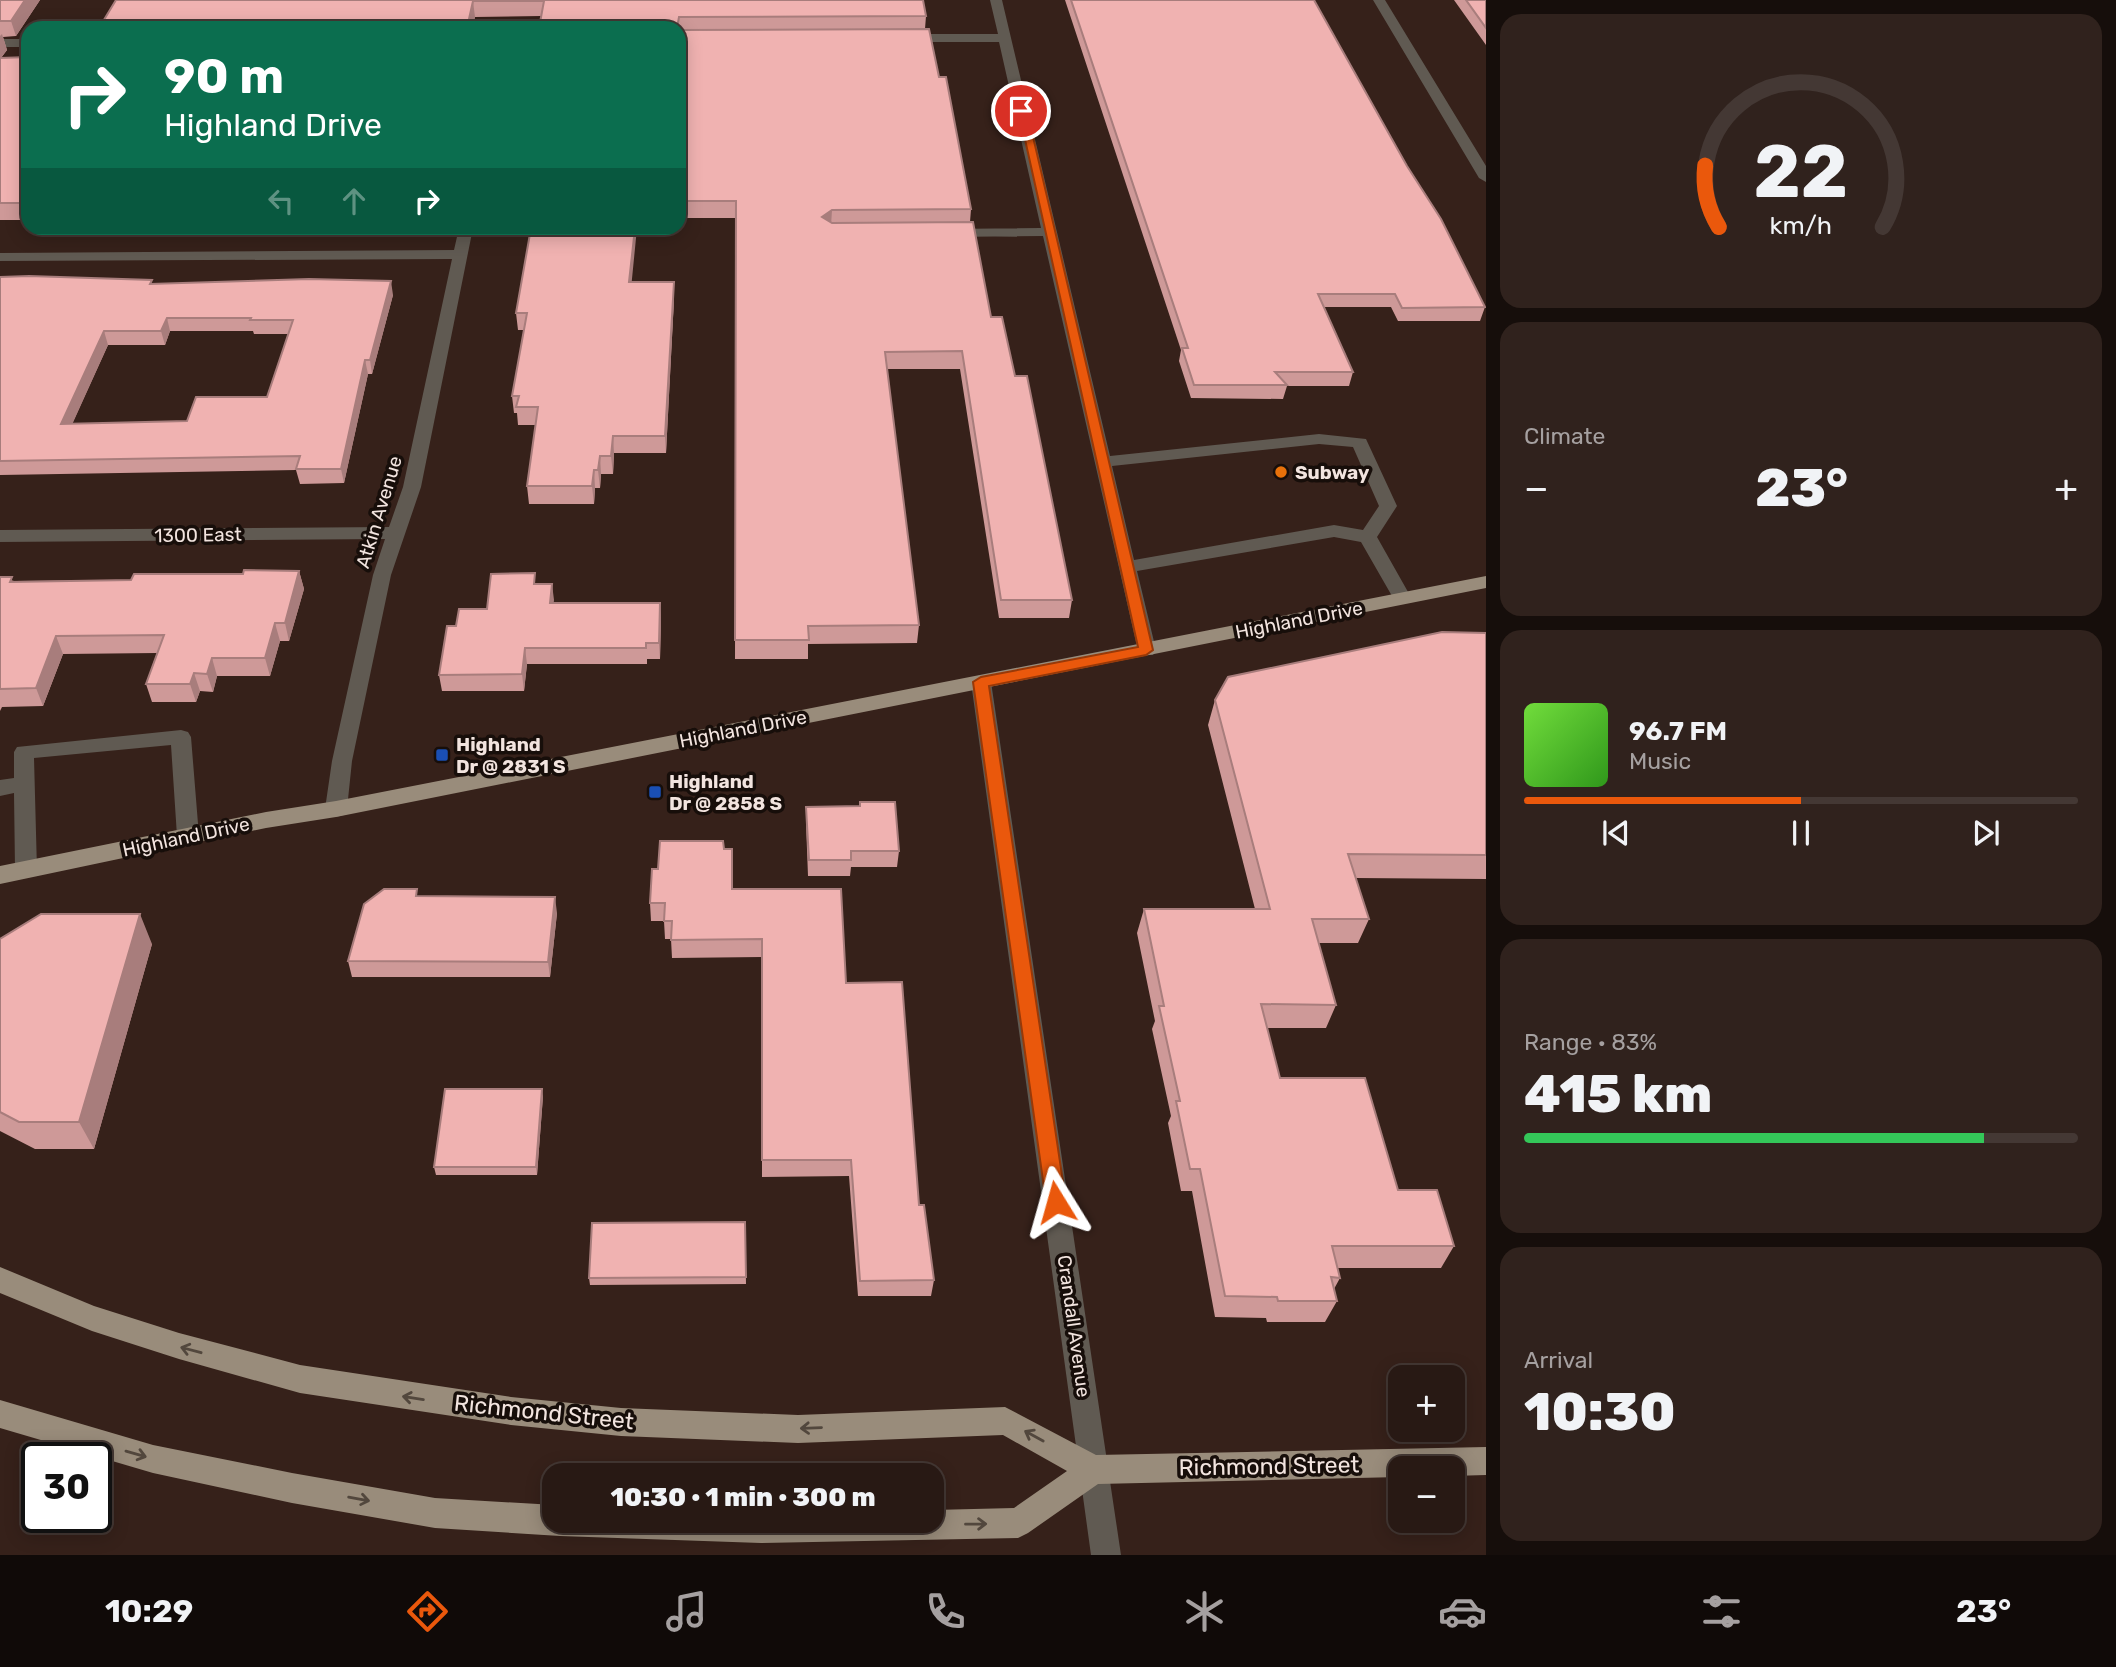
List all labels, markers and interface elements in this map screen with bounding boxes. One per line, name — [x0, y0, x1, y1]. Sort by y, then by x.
text: 90 m — [164, 47, 284, 105]
icon: right — [49, 49, 140, 140]
pin — [991, 81, 1051, 141]
icon: arrive — [1002, 92, 1040, 130]
text: Highland Drive — [164, 106, 382, 144]
text: 22 — [1754, 129, 1848, 215]
icon: left — [262, 182, 300, 220]
icon: ahead — [335, 182, 373, 220]
icon: right — [408, 182, 446, 220]
text: km/h — [1770, 211, 1832, 240]
text: Climate — [1524, 422, 1605, 450]
street label: Atkin Avenue — [351, 453, 407, 571]
text: 23° — [1755, 457, 1848, 519]
place label: Subway — [1295, 461, 1370, 484]
marker: Subway — [1273, 464, 1289, 480]
text: − — [1524, 465, 1549, 511]
text: + — [2054, 465, 2078, 511]
street label: 1300 East — [154, 523, 242, 547]
street label: Highland Drive — [1233, 596, 1365, 644]
street label: Highland Drive — [677, 705, 809, 753]
text: 96.7 FM — [1629, 716, 1727, 747]
place label: Highland Dr @ 2831 S — [456, 733, 566, 778]
marker: Highland Dr @ 2831 S — [434, 747, 450, 763]
text: Music — [1629, 747, 1691, 775]
place label: Highland Dr @ 2858 S — [669, 770, 782, 815]
marker: Highland Dr @ 2858 S — [647, 784, 663, 800]
street label: Highland Drive — [120, 812, 252, 862]
icon: previous — [1597, 814, 1635, 852]
icon: pause — [1782, 814, 1820, 852]
icon: next — [1967, 814, 2005, 852]
text: Range · 83% — [1524, 1028, 1657, 1056]
text: 415 km — [1524, 1063, 1712, 1125]
position arrow — [1019, 1165, 1093, 1239]
street label: Crandall Avenue — [1053, 1253, 1095, 1399]
one-way arrow — [180, 1342, 202, 1355]
text: Arrival — [1524, 1346, 1593, 1374]
map controls — [1388, 1365, 1465, 1533]
button: + — [1388, 1365, 1465, 1442]
text: 10:30 — [1524, 1381, 1676, 1443]
street label: Richmond Street — [453, 1389, 635, 1435]
one-way arrow — [402, 1391, 425, 1404]
one-way arrow — [800, 1422, 823, 1435]
one-way arrow — [1025, 1429, 1045, 1443]
speed limit sign: 30 — [21, 1442, 112, 1533]
one-way arrow — [124, 1448, 147, 1461]
street label: Richmond Street — [1178, 1450, 1360, 1482]
button: − — [1388, 1456, 1465, 1533]
text: 10:30 · 1 min · 300 m — [610, 1482, 876, 1513]
one-way arrow — [347, 1493, 370, 1506]
one-way arrow — [964, 1517, 987, 1531]
icon: directions — [403, 1587, 452, 1636]
icon: music — [662, 1587, 711, 1636]
icon: phone — [921, 1587, 970, 1636]
icon: climate — [1180, 1587, 1229, 1636]
icon: car — [1438, 1587, 1487, 1636]
icon: filters — [1697, 1587, 1746, 1636]
text: 10:29 — [105, 1592, 193, 1630]
text: 23° — [1956, 1592, 2011, 1630]

